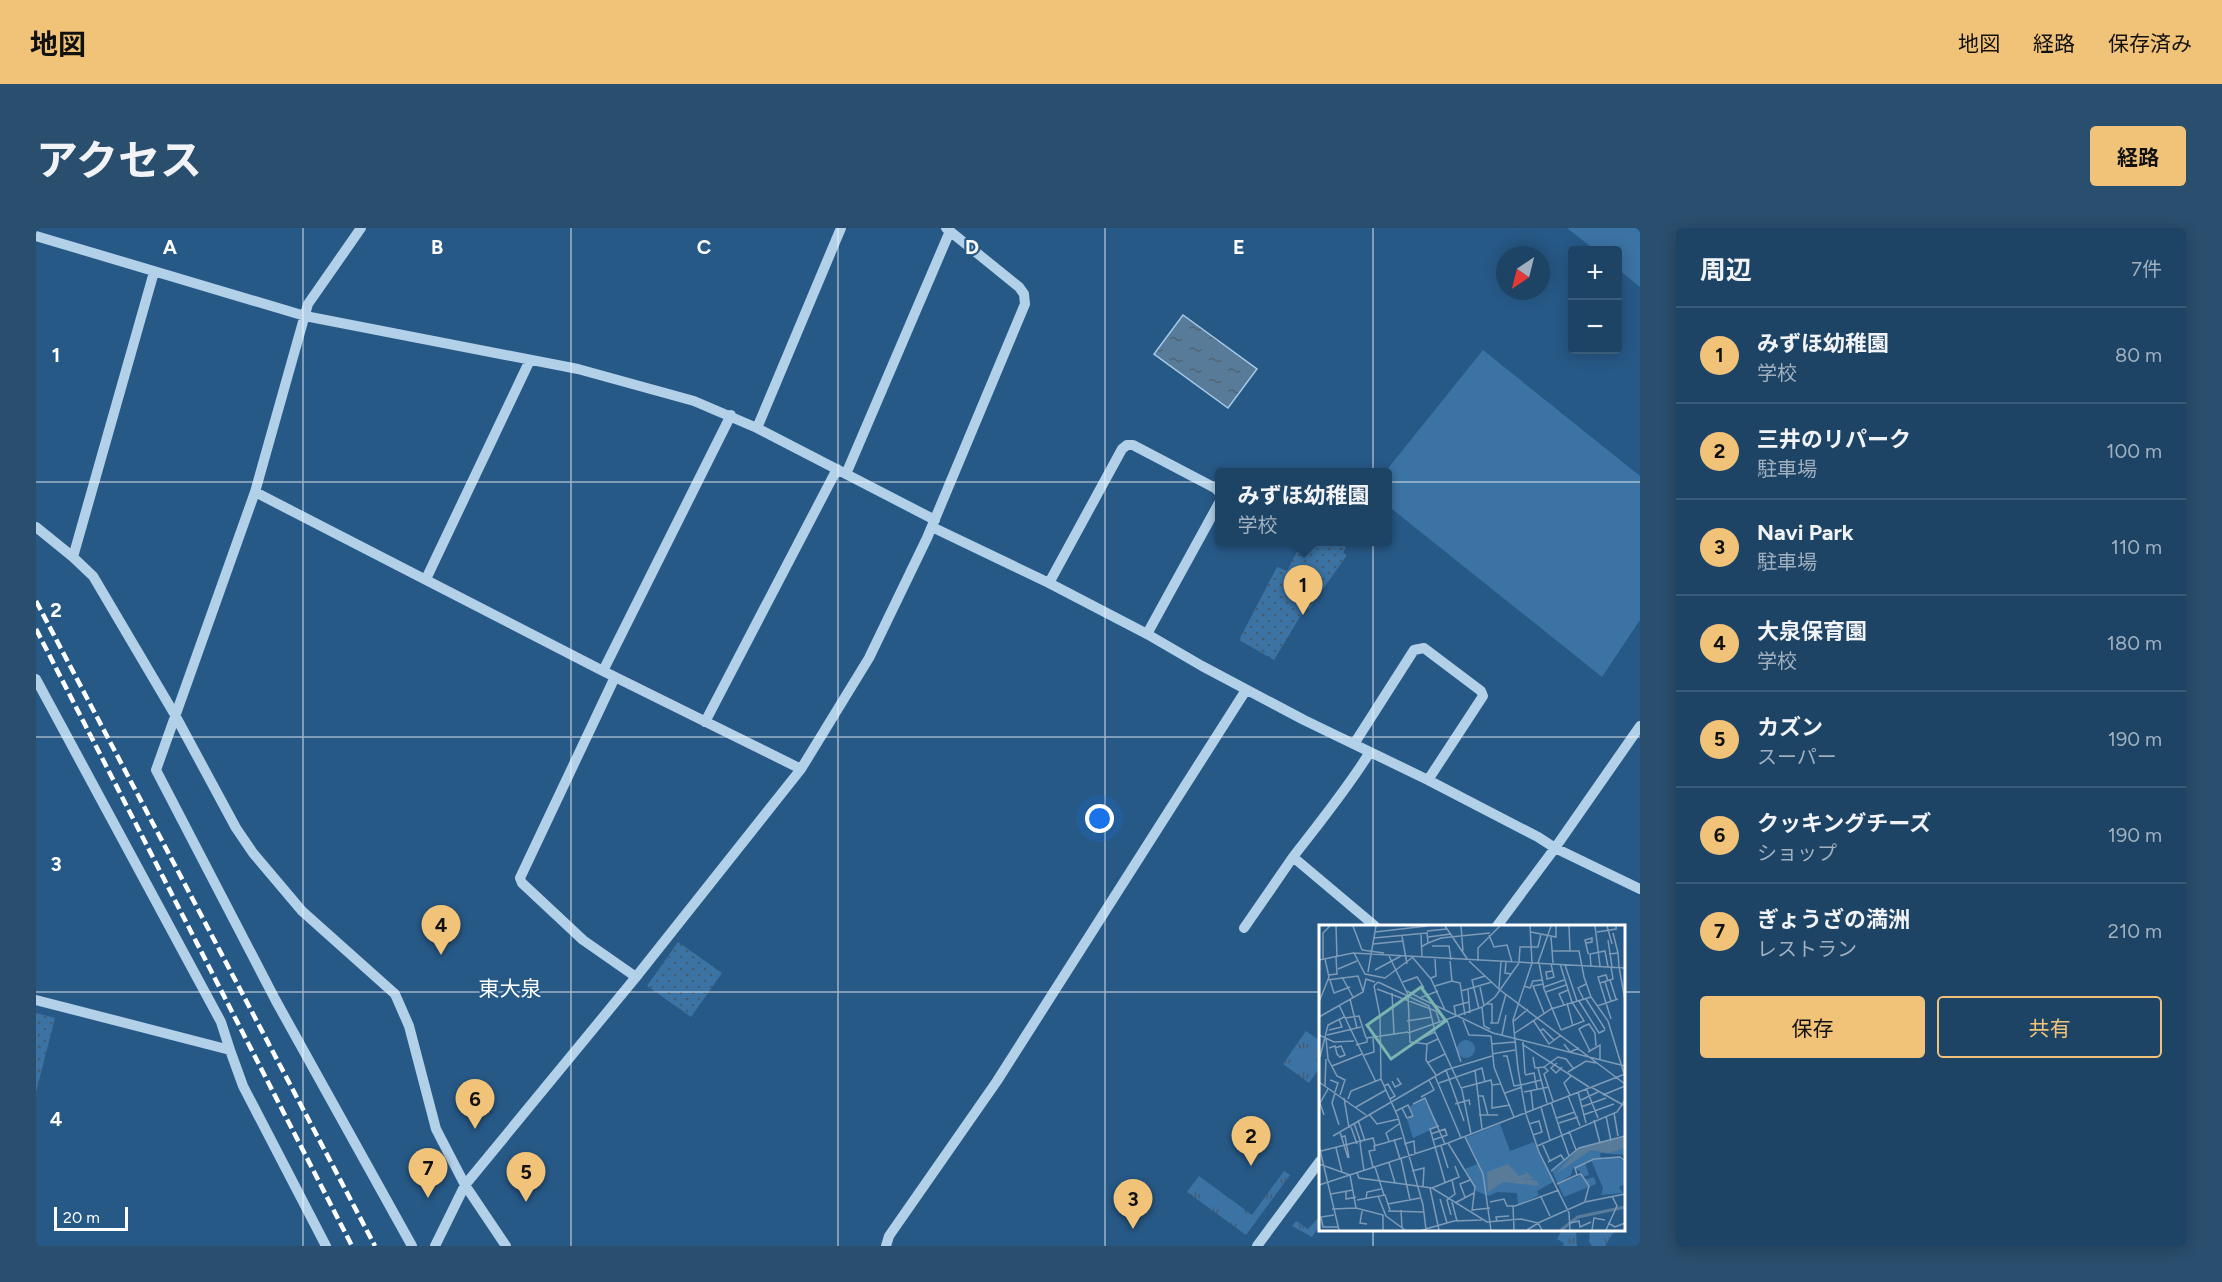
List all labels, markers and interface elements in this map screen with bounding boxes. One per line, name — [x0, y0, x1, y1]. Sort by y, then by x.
text: 地図 — [30, 27, 86, 61]
text: 地図 — [1958, 31, 2000, 56]
text: 経路 — [2033, 31, 2075, 56]
text: 保存済み — [2108, 31, 2192, 56]
button: 経路 — [2090, 126, 2186, 186]
text: アクセス — [36, 135, 202, 186]
text: A — [163, 235, 178, 259]
text: B — [431, 235, 443, 259]
text: C — [697, 235, 711, 259]
text: D — [965, 235, 979, 259]
text: E — [1233, 235, 1245, 259]
north arrow — [1496, 246, 1550, 300]
map controls — [1568, 246, 1622, 354]
button: + — [1568, 246, 1622, 300]
text: 周辺 — [1700, 254, 1752, 286]
text: 7件 — [2131, 257, 2162, 281]
button: − — [1568, 300, 1622, 354]
text: みずほ幼稚園 — [1757, 330, 1889, 357]
text: 1 — [52, 343, 60, 367]
text: 1 — [1715, 343, 1724, 367]
text: 80 m — [2115, 343, 2162, 367]
text: 学校 — [1757, 361, 1797, 385]
text: 三井のリパーク — [1757, 426, 1911, 453]
text: 2 — [1714, 439, 1725, 463]
text: 100 m — [2106, 439, 2162, 463]
text: 駐車場 — [1757, 457, 1817, 481]
popup — [1215, 468, 1392, 546]
text: みずほ幼稚園 — [1237, 482, 1370, 509]
text: 学校 — [1237, 513, 1277, 537]
text: Navi Park — [1757, 519, 1854, 546]
text: 3 — [1714, 535, 1725, 559]
text: 110 m — [2111, 535, 2162, 559]
text: 駐車場 — [1757, 550, 1817, 574]
pin: 1 — [1284, 566, 1322, 615]
text: 2 — [50, 598, 62, 622]
text: 大泉保育園 — [1757, 618, 1867, 645]
text: 4 — [1713, 631, 1726, 655]
text: 180 m — [2107, 631, 2162, 655]
text: 学校 — [1757, 649, 1797, 673]
text: カズン — [1757, 714, 1823, 741]
text: 5 — [1714, 727, 1725, 751]
text: 190 m — [2108, 727, 2162, 751]
text: スーパー — [1757, 745, 1837, 769]
your location — [1085, 804, 1114, 833]
text: クッキングチーズ — [1757, 810, 1931, 837]
text: 6 — [1714, 823, 1725, 847]
text: 190 m — [2108, 823, 2162, 847]
text: ショップ — [1757, 841, 1837, 865]
text: 3 — [50, 852, 62, 876]
pin: 4 — [422, 906, 460, 955]
text: ぎょうざの満洲 — [1757, 906, 1910, 933]
text: 7 — [1714, 919, 1725, 943]
text: 210 m — [2108, 919, 2162, 943]
inset map — [1319, 925, 1625, 1231]
text: レストラン — [1757, 937, 1857, 961]
district label: 東大泉 — [479, 976, 542, 1001]
button: 保存 — [1700, 996, 1925, 1058]
button: 共有 — [1937, 996, 2162, 1058]
pin: 6 — [456, 1080, 494, 1129]
text: 4 — [50, 1107, 63, 1131]
pin: 2 — [1232, 1116, 1270, 1166]
pin: 7 — [408, 1148, 448, 1198]
pin: 5 — [506, 1152, 546, 1202]
pin: 3 — [1114, 1180, 1152, 1229]
scale bar — [54, 1204, 128, 1232]
text: 20 m — [63, 1208, 100, 1227]

